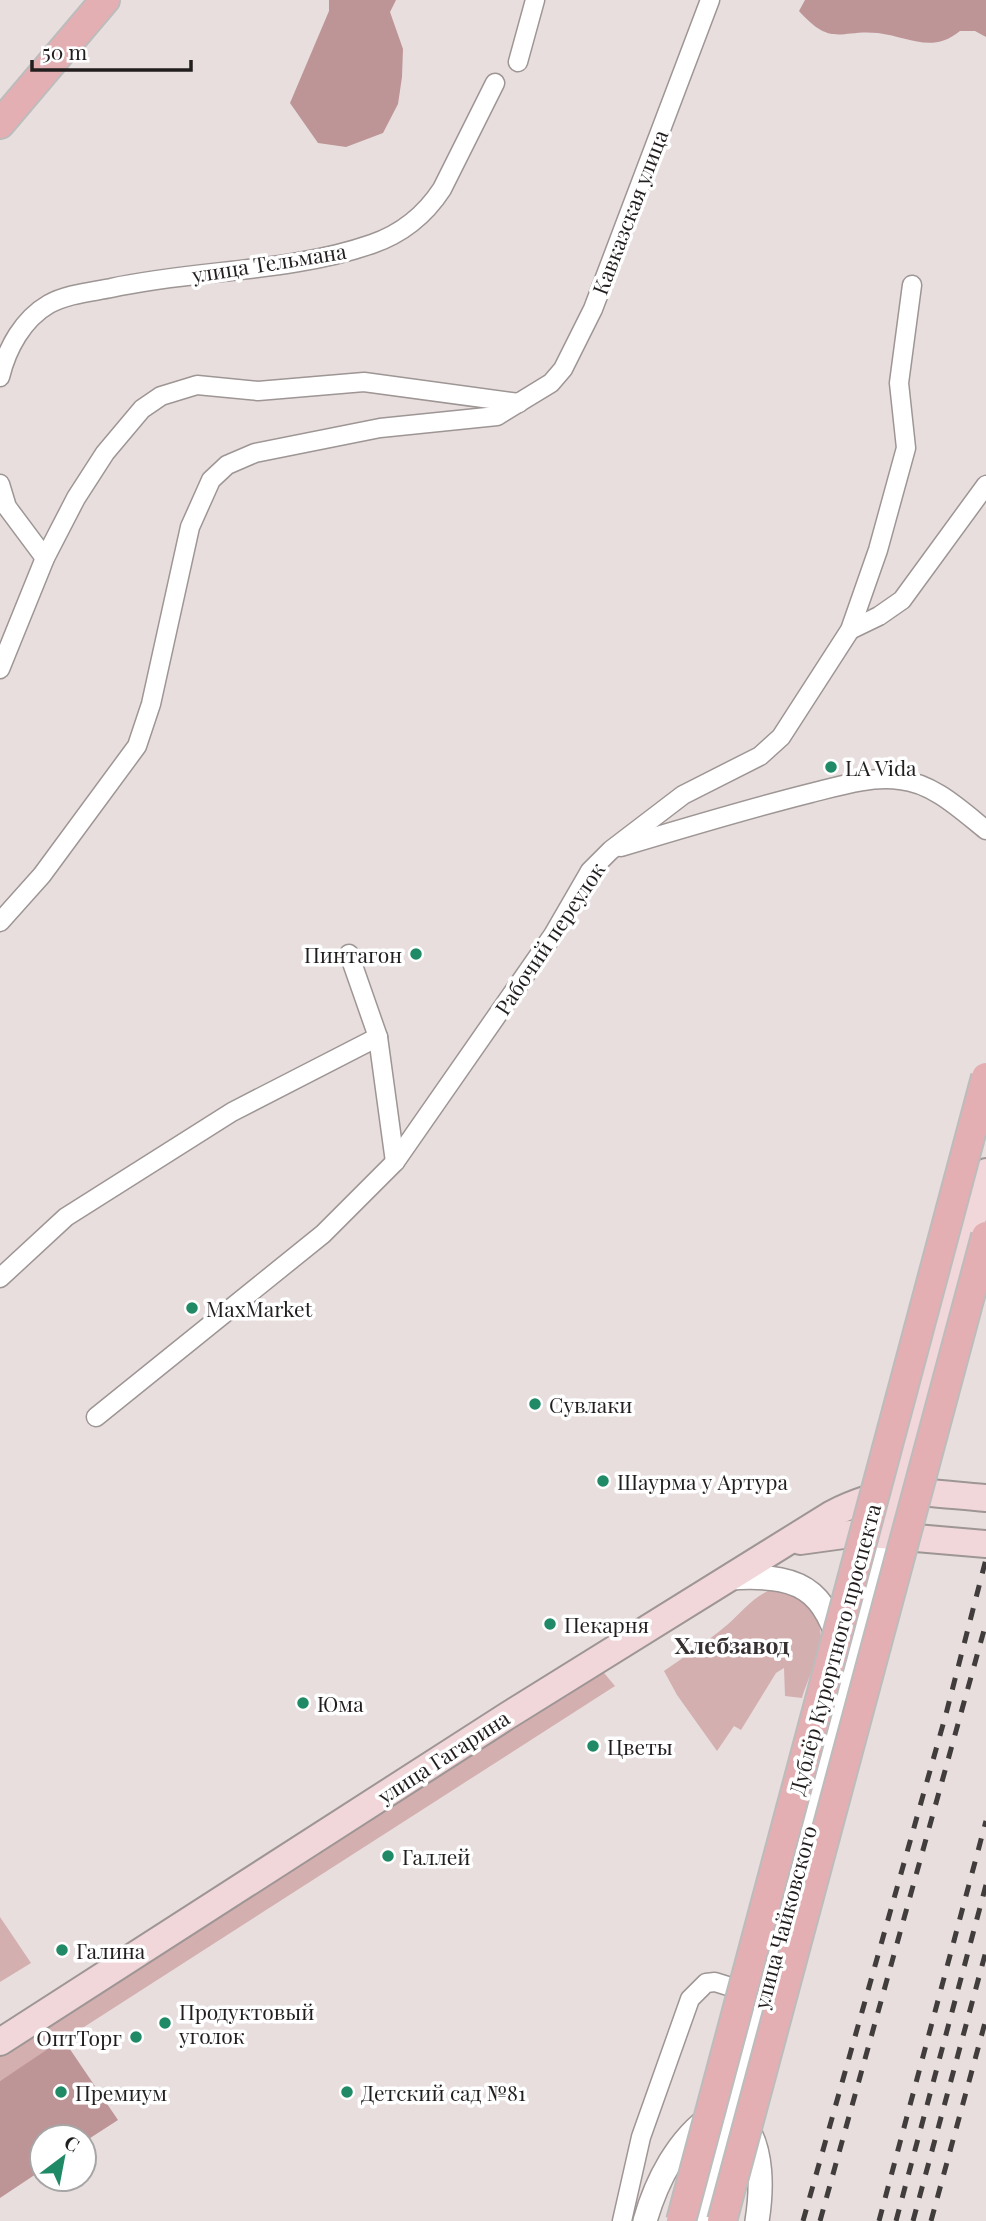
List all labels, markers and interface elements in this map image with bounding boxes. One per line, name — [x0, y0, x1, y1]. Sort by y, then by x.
scale bar — [32, 28, 191, 72]
text: 50 m — [42, 37, 88, 65]
street label: Кавказская улица — [585, 125, 673, 298]
street label: улица Тельмана — [189, 236, 349, 288]
place label: LA Vida — [845, 753, 917, 781]
marker: LA Vida — [823, 759, 839, 775]
street label: Рабочий переулок — [488, 856, 610, 1020]
place label: Пинтагон — [304, 940, 402, 968]
marker: Пинтагон — [408, 946, 424, 962]
place label: MaxMarket — [206, 1294, 313, 1322]
marker: MaxMarket — [184, 1300, 200, 1316]
place label: Сувлаки — [549, 1390, 632, 1418]
marker: Сувлаки — [527, 1396, 543, 1412]
place label: Шаурма у Артура — [617, 1467, 788, 1495]
marker: Шаурма у Артура — [595, 1473, 611, 1489]
street label: Дублёр Курортного проспекта — [782, 1500, 887, 1798]
place label: Пекарня — [564, 1610, 649, 1638]
marker: Пекарня — [542, 1616, 558, 1632]
district label: Хлебзавод — [674, 1629, 790, 1660]
place label: Юма — [317, 1689, 364, 1717]
marker: Юма — [295, 1695, 311, 1711]
street label: улица Гагарина — [371, 1703, 515, 1810]
place label: Цветы — [607, 1732, 673, 1760]
marker: Цветы — [585, 1738, 601, 1754]
street label: улица Чайковского — [746, 1822, 822, 2013]
place label: Галлей — [402, 1842, 470, 1870]
marker: Галлей — [380, 1848, 396, 1864]
place label: Галина — [76, 1936, 146, 1964]
marker: Галина — [54, 1942, 70, 1958]
place label: Продуктовый уголок — [178, 1997, 314, 2049]
marker: Продуктовый уголок — [157, 2015, 173, 2031]
place label: ОптТорг — [36, 2023, 122, 2051]
marker: ОптТорг — [128, 2029, 144, 2045]
place label: Премиум — [75, 2078, 167, 2106]
place label: Детский сад №81 — [361, 2078, 526, 2106]
marker: Премиум — [53, 2084, 69, 2100]
marker: Детский сад №81 — [339, 2084, 355, 2100]
north arrow — [28, 2123, 98, 2193]
text: С — [60, 2128, 85, 2157]

